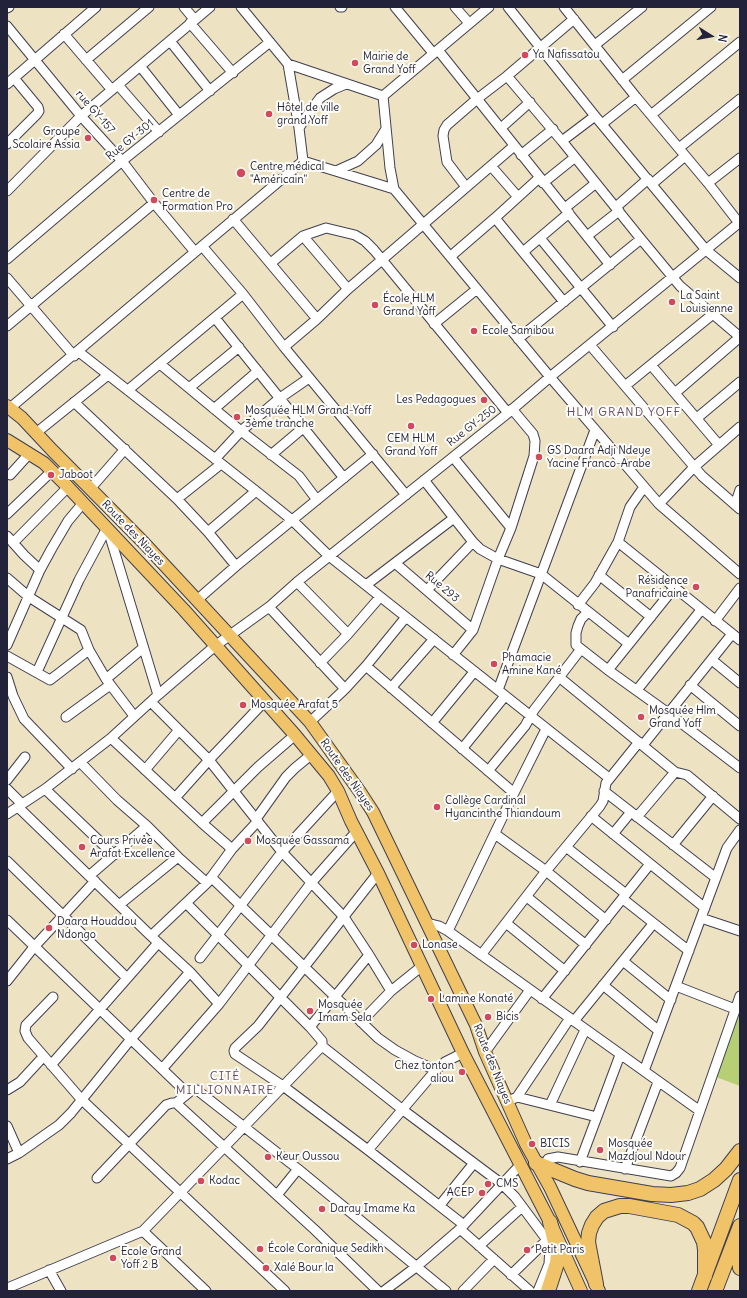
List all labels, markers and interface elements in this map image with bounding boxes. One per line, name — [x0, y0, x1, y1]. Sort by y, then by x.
north arrow — [691, 16, 731, 56]
text: N — [715, 33, 730, 43]
place label: Ya Nafissatou — [533, 48, 600, 62]
place label: Mairie de Grand Yoff — [363, 50, 416, 76]
marker: Ya Nafissatou — [520, 50, 530, 60]
marker: Mairie de Grand Yoff — [350, 58, 360, 68]
street label: rue GY-157 — [73, 88, 117, 136]
place label: Hôtel de ville grand Yoff — [277, 101, 339, 127]
marker: Hôtel de ville grand Yoff — [264, 109, 274, 119]
street label: Rue GY-301 — [103, 117, 157, 163]
place label: Groupe Scolaire Assia — [12, 125, 80, 151]
marker: Groupe Scolaire Assia — [83, 133, 93, 143]
place label: Centre médical "Américain" — [250, 160, 324, 186]
marker: Centre médical "Américain" — [235, 167, 247, 179]
place label: Centre de Formation Pro — [162, 187, 233, 213]
marker: Centre de Formation Pro — [149, 195, 159, 205]
place label: La Saint Louisienne — [680, 289, 733, 315]
place label: École HLM Grand Yoff — [383, 292, 436, 318]
marker: La Saint Louisienne — [667, 297, 677, 307]
marker: École HLM Grand Yoff — [370, 300, 380, 310]
place label: Ecole Samibou — [482, 324, 554, 338]
marker: Ecole Samibou — [469, 326, 479, 336]
place label: Les Pedagogues — [396, 393, 476, 407]
marker: Les Pedagogues — [479, 395, 489, 405]
street label: Rue GY-250 — [445, 403, 499, 449]
place label: Mosquée HLM Grand-Yoff 3ème tranche — [245, 404, 371, 430]
district label: HLM GRAND YOFF — [567, 406, 681, 420]
marker: Mosquée HLM Grand-Yoff 3ème tranche — [232, 412, 242, 422]
marker: CEM HLM Grand Yoff — [406, 421, 416, 431]
place label: CEM HLM Grand Yoff — [385, 432, 437, 458]
place label: GS Daara Adji Ndeye Yacine Franco-Arabe — [547, 444, 650, 470]
marker: GS Daara Adji Ndeye Yacine Franco-Arabe — [534, 452, 544, 462]
place label: Jaboot — [59, 468, 93, 482]
marker: Jaboot — [46, 470, 56, 480]
street label: Route des Niayes — [99, 498, 167, 568]
street label: Rue 293 — [422, 569, 462, 605]
place label: Résidence Panafricaine — [626, 574, 688, 600]
marker: Résidence Panafricaine — [691, 582, 701, 592]
place label: Phamacie Amine Kané — [502, 651, 561, 677]
marker: Phamacie Amine Kané — [489, 659, 499, 669]
place label: Mosquée Arafat 5 — [251, 698, 338, 712]
marker: Mosquée Arafat 5 — [238, 700, 248, 710]
place label: Mosquée Hlm Grand Yoff — [649, 704, 716, 730]
marker: Mosquée Hlm Grand Yoff — [636, 712, 646, 722]
street label: Route des Niayes — [317, 736, 377, 814]
place label: Collège Cardinal Hyancinthe Thiandoum — [445, 794, 561, 820]
marker: Collège Cardinal Hyancinthe Thiandoum — [432, 802, 442, 812]
place label: Cours Privée Arafat Excellence — [90, 834, 175, 860]
place label: Mosquée Gassama — [256, 834, 349, 848]
marker: Mosquée Gassama — [243, 836, 253, 846]
marker: Cours Privée Arafat Excellence — [77, 842, 87, 852]
place label: Daara Houddou Ndongo — [57, 915, 137, 941]
marker: Daara Houddou Ndongo — [44, 923, 54, 933]
place label: Lonase — [422, 938, 458, 952]
marker: Lonase — [409, 940, 419, 950]
place label: Lamine Konaté — [439, 992, 513, 1006]
marker: Lamine Konaté — [426, 994, 436, 1004]
place label: Mosquée Imam Sela — [318, 998, 372, 1024]
marker: Mosquée Imam Sela — [305, 1006, 315, 1016]
place label: Bicis — [496, 1010, 519, 1024]
marker: Bicis — [483, 1012, 493, 1022]
street label: Route des Niayes — [470, 1022, 514, 1106]
place label: Chez tonton aliou — [394, 1059, 454, 1085]
marker: Chez tonton aliou — [457, 1067, 467, 1077]
district label: CITÉ MILLIONNAIRE — [176, 1070, 274, 1098]
place label: BICIS — [540, 1137, 570, 1151]
place label: Mosquée Mazdjoul Ndour — [608, 1137, 686, 1163]
marker: BICIS — [527, 1139, 537, 1149]
marker: Mosquée Mazdjoul Ndour — [595, 1145, 605, 1155]
place label: Keur Oussou — [276, 1150, 340, 1164]
marker: Keur Oussou — [263, 1152, 273, 1162]
place label: Kodac — [209, 1174, 240, 1188]
marker: Kodac — [196, 1176, 206, 1186]
place label: CMS — [496, 1177, 518, 1191]
marker: CMS — [483, 1179, 493, 1189]
place label: ACEP — [447, 1186, 474, 1200]
marker: ACEP — [477, 1188, 487, 1198]
place label: Daray Imame Ka — [330, 1202, 415, 1216]
marker: Daray Imame Ka — [317, 1204, 327, 1214]
place label: École Coranique Sedikh — [268, 1242, 384, 1256]
place label: Petit Paris — [535, 1243, 584, 1257]
marker: École Coranique Sedikh — [255, 1244, 265, 1254]
place label: Ecole Grand Yoff 2 B — [121, 1245, 181, 1271]
marker: Petit Paris — [522, 1245, 532, 1255]
marker: Ecole Grand Yoff 2 B — [108, 1253, 118, 1263]
place label: Xalé Bour la — [274, 1261, 334, 1275]
marker: Xalé Bour la — [261, 1263, 271, 1273]

